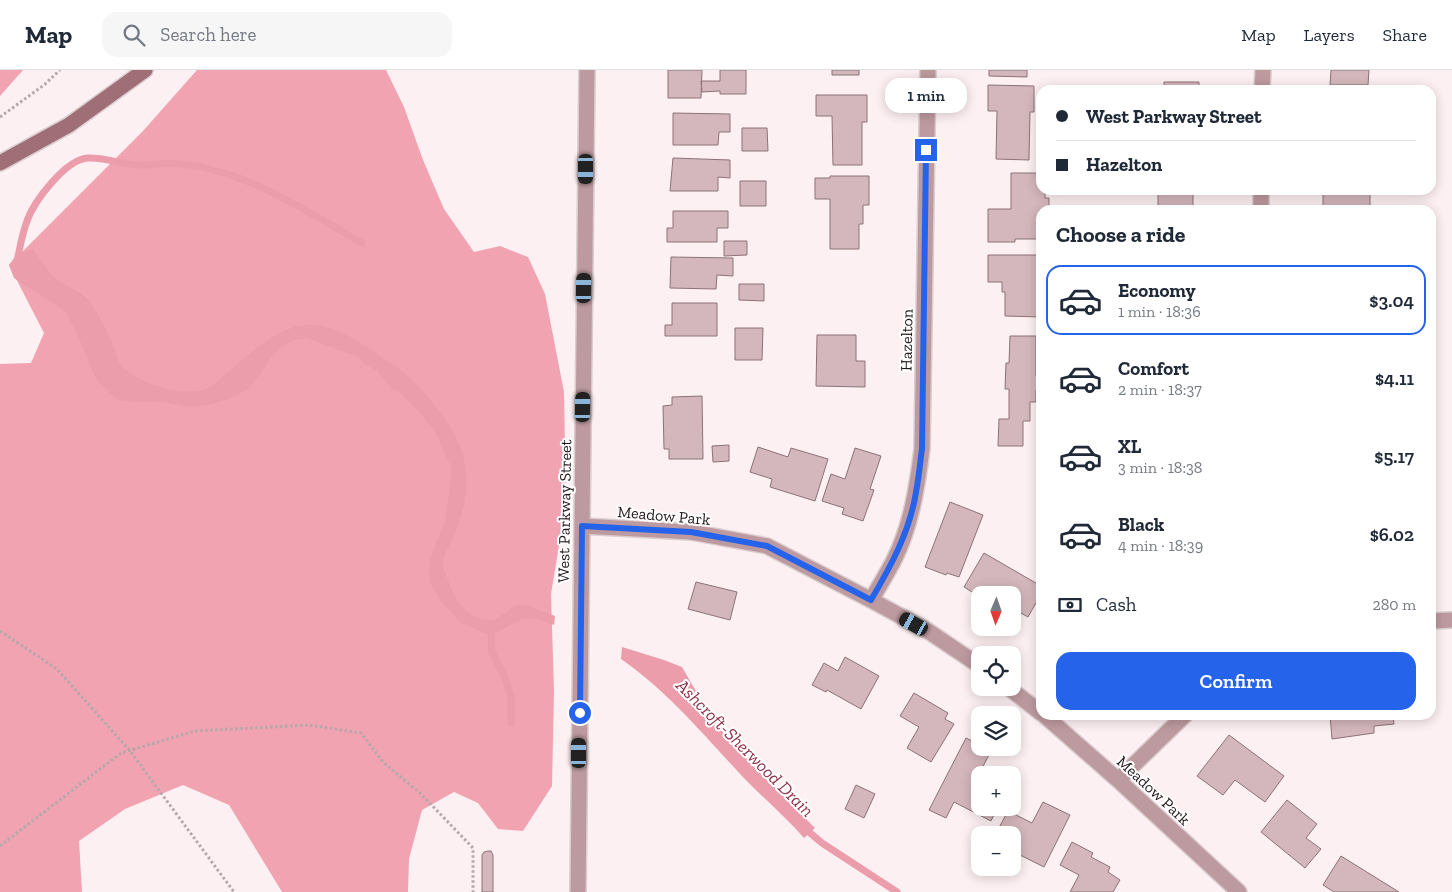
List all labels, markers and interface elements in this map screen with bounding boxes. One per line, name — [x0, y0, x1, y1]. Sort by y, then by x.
search box — [102, 12, 452, 57]
text: Map — [25, 20, 72, 49]
icon: search — [120, 21, 148, 49]
text: Search here — [160, 23, 257, 46]
text: Map — [1241, 24, 1276, 46]
text: Layers — [1304, 24, 1355, 46]
text: Share — [1383, 24, 1427, 46]
callout: 1 min — [885, 78, 967, 112]
text: 1 min — [907, 86, 945, 105]
text: West Parkway Street — [1086, 105, 1262, 128]
route end — [915, 139, 937, 161]
text: Hazelton — [1086, 153, 1162, 176]
car — [578, 154, 593, 184]
text: Choose a ride — [1056, 221, 1186, 248]
car — [576, 273, 591, 303]
icon: car — [1058, 278, 1103, 323]
text: Economy — [1118, 279, 1196, 302]
text: $3.04 — [1369, 289, 1414, 312]
text: 1 min · 18:36 — [1118, 302, 1201, 321]
street label: Hazelton — [896, 308, 917, 371]
icon: car — [1058, 356, 1103, 401]
text: Comfort — [1118, 357, 1189, 380]
text: $4.11 — [1375, 367, 1414, 390]
text: 2 min · 18:37 — [1118, 380, 1202, 399]
car — [575, 392, 590, 422]
icon: car — [1058, 434, 1103, 479]
text: XL — [1118, 435, 1141, 458]
street label: West Parkway Street — [554, 439, 575, 583]
text: $5.17 — [1374, 445, 1414, 468]
text: 3 min · 18:38 — [1118, 458, 1202, 477]
street label: Meadow Park — [617, 502, 712, 529]
icon: car — [1058, 512, 1103, 557]
text: Black — [1118, 513, 1164, 536]
text: $6.02 — [1370, 523, 1414, 546]
text: 4 min · 18:39 — [1118, 536, 1203, 555]
north arrow — [971, 586, 1021, 636]
map controls — [971, 586, 1021, 876]
icon: cash — [1056, 591, 1084, 619]
text: Cash — [1096, 593, 1136, 616]
text: 280 m — [1372, 595, 1416, 614]
car — [897, 610, 930, 638]
button: locate — [971, 646, 1021, 696]
button: Confirm — [1056, 652, 1416, 710]
water label: Ashcroft-Sherwood Drain — [671, 674, 818, 821]
route start — [569, 702, 591, 724]
button: layers — [971, 706, 1021, 756]
car — [571, 738, 586, 768]
street label: Meadow Park — [1113, 752, 1195, 830]
button: + — [971, 766, 1021, 816]
button: − — [971, 826, 1021, 876]

